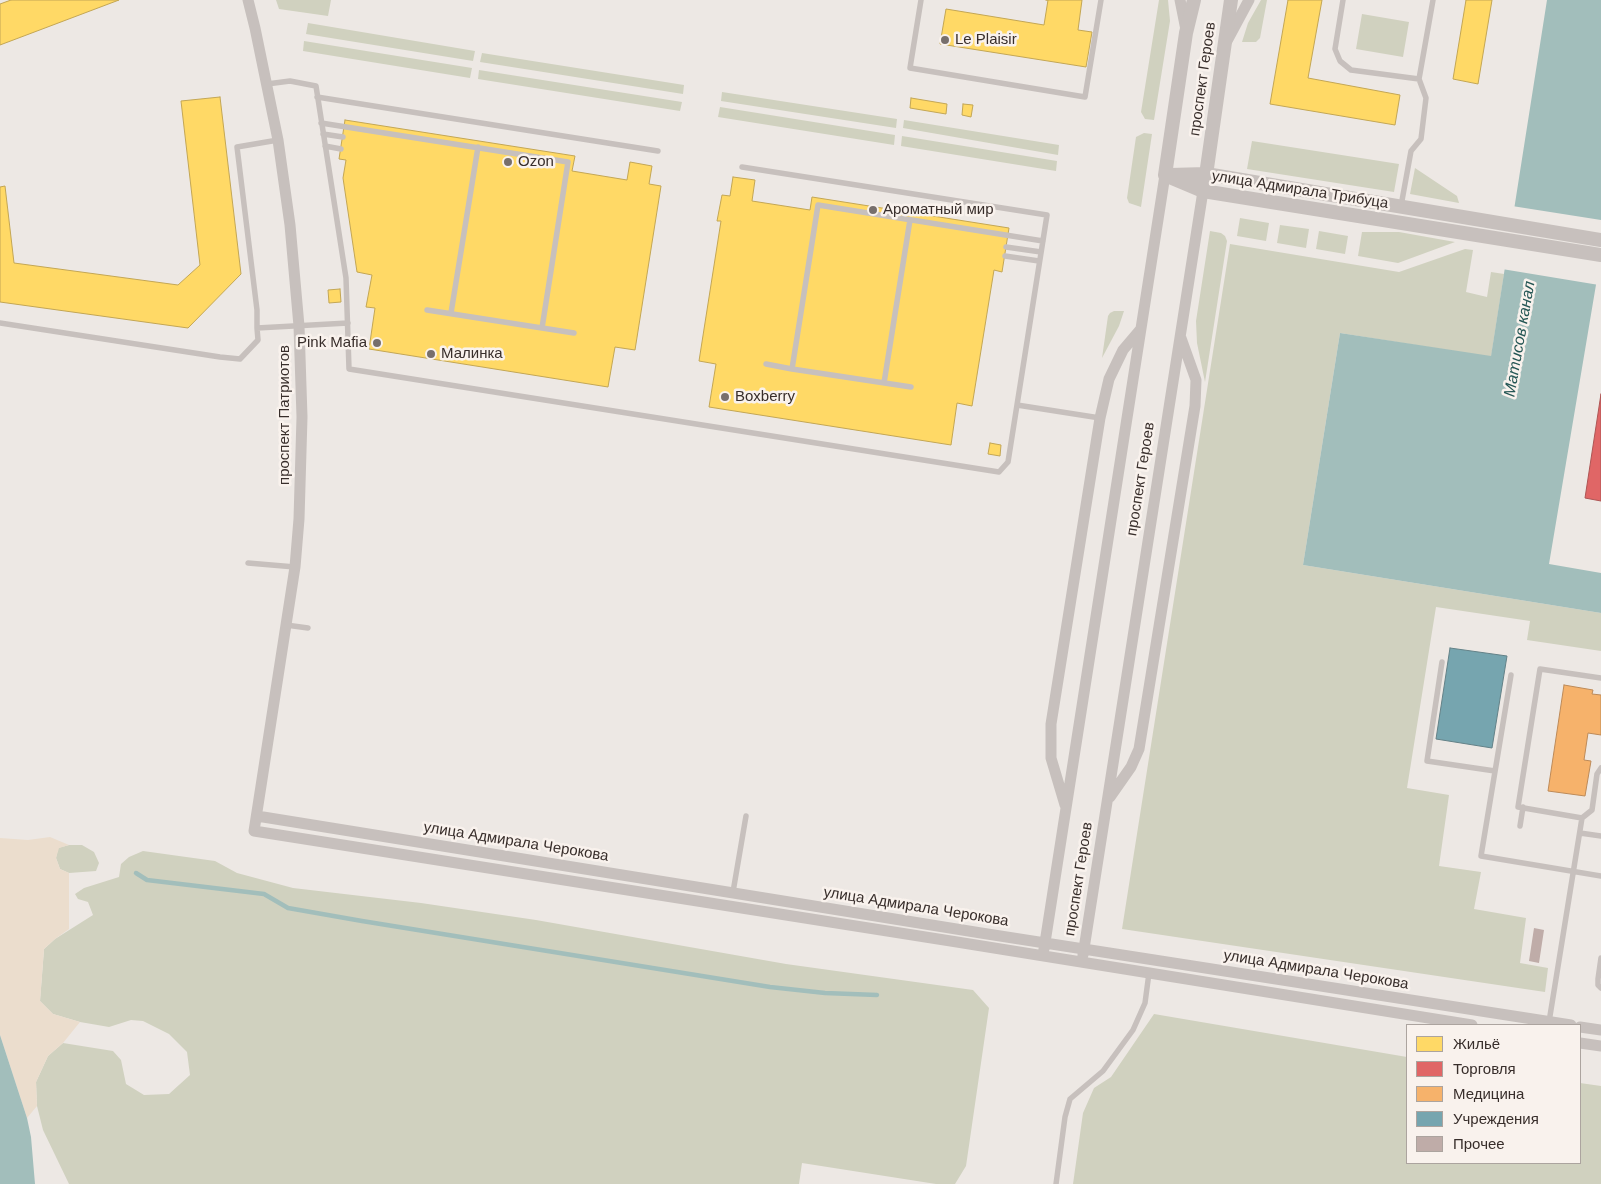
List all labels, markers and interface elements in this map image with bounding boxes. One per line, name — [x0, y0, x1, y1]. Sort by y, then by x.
street label: проспект Героев — [1186, 21, 1220, 137]
place label: Le Plaisir — [955, 31, 1017, 49]
marker: Le Plaisir — [939, 34, 951, 46]
place label: Ozon — [518, 153, 554, 171]
marker: Ozon — [502, 156, 514, 168]
street label: улица Адмирала Трибуца — [1210, 167, 1390, 213]
place label: Ароматный мир — [883, 201, 994, 219]
marker: Ароматный мир — [867, 204, 879, 216]
water label: Матисов канал — [1500, 280, 1540, 398]
place label: Pink Mafia — [297, 334, 367, 352]
marker: Pink Mafia — [371, 337, 383, 349]
street label: проспект Патриотов — [276, 345, 294, 485]
place label: Малинка — [441, 345, 503, 363]
marker: Малинка — [425, 348, 437, 360]
place label: Boxberry — [735, 388, 795, 406]
marker: Boxberry — [719, 391, 731, 403]
street label: проспект Героев — [1123, 421, 1159, 537]
street label: улица Адмирала Черокова — [422, 818, 610, 866]
street label: проспект Героев — [1061, 821, 1097, 937]
street label: улица Адмирала Черокова — [822, 883, 1010, 931]
street label: улица Адмирала Черокова — [1222, 946, 1410, 994]
legend — [1406, 1024, 1581, 1164]
text: Жильё — [1453, 1035, 1500, 1052]
text: Торговля — [1453, 1060, 1516, 1077]
text: Медицина — [1453, 1085, 1524, 1102]
text: Учреждения — [1453, 1110, 1539, 1127]
text: Прочее — [1453, 1135, 1505, 1152]

